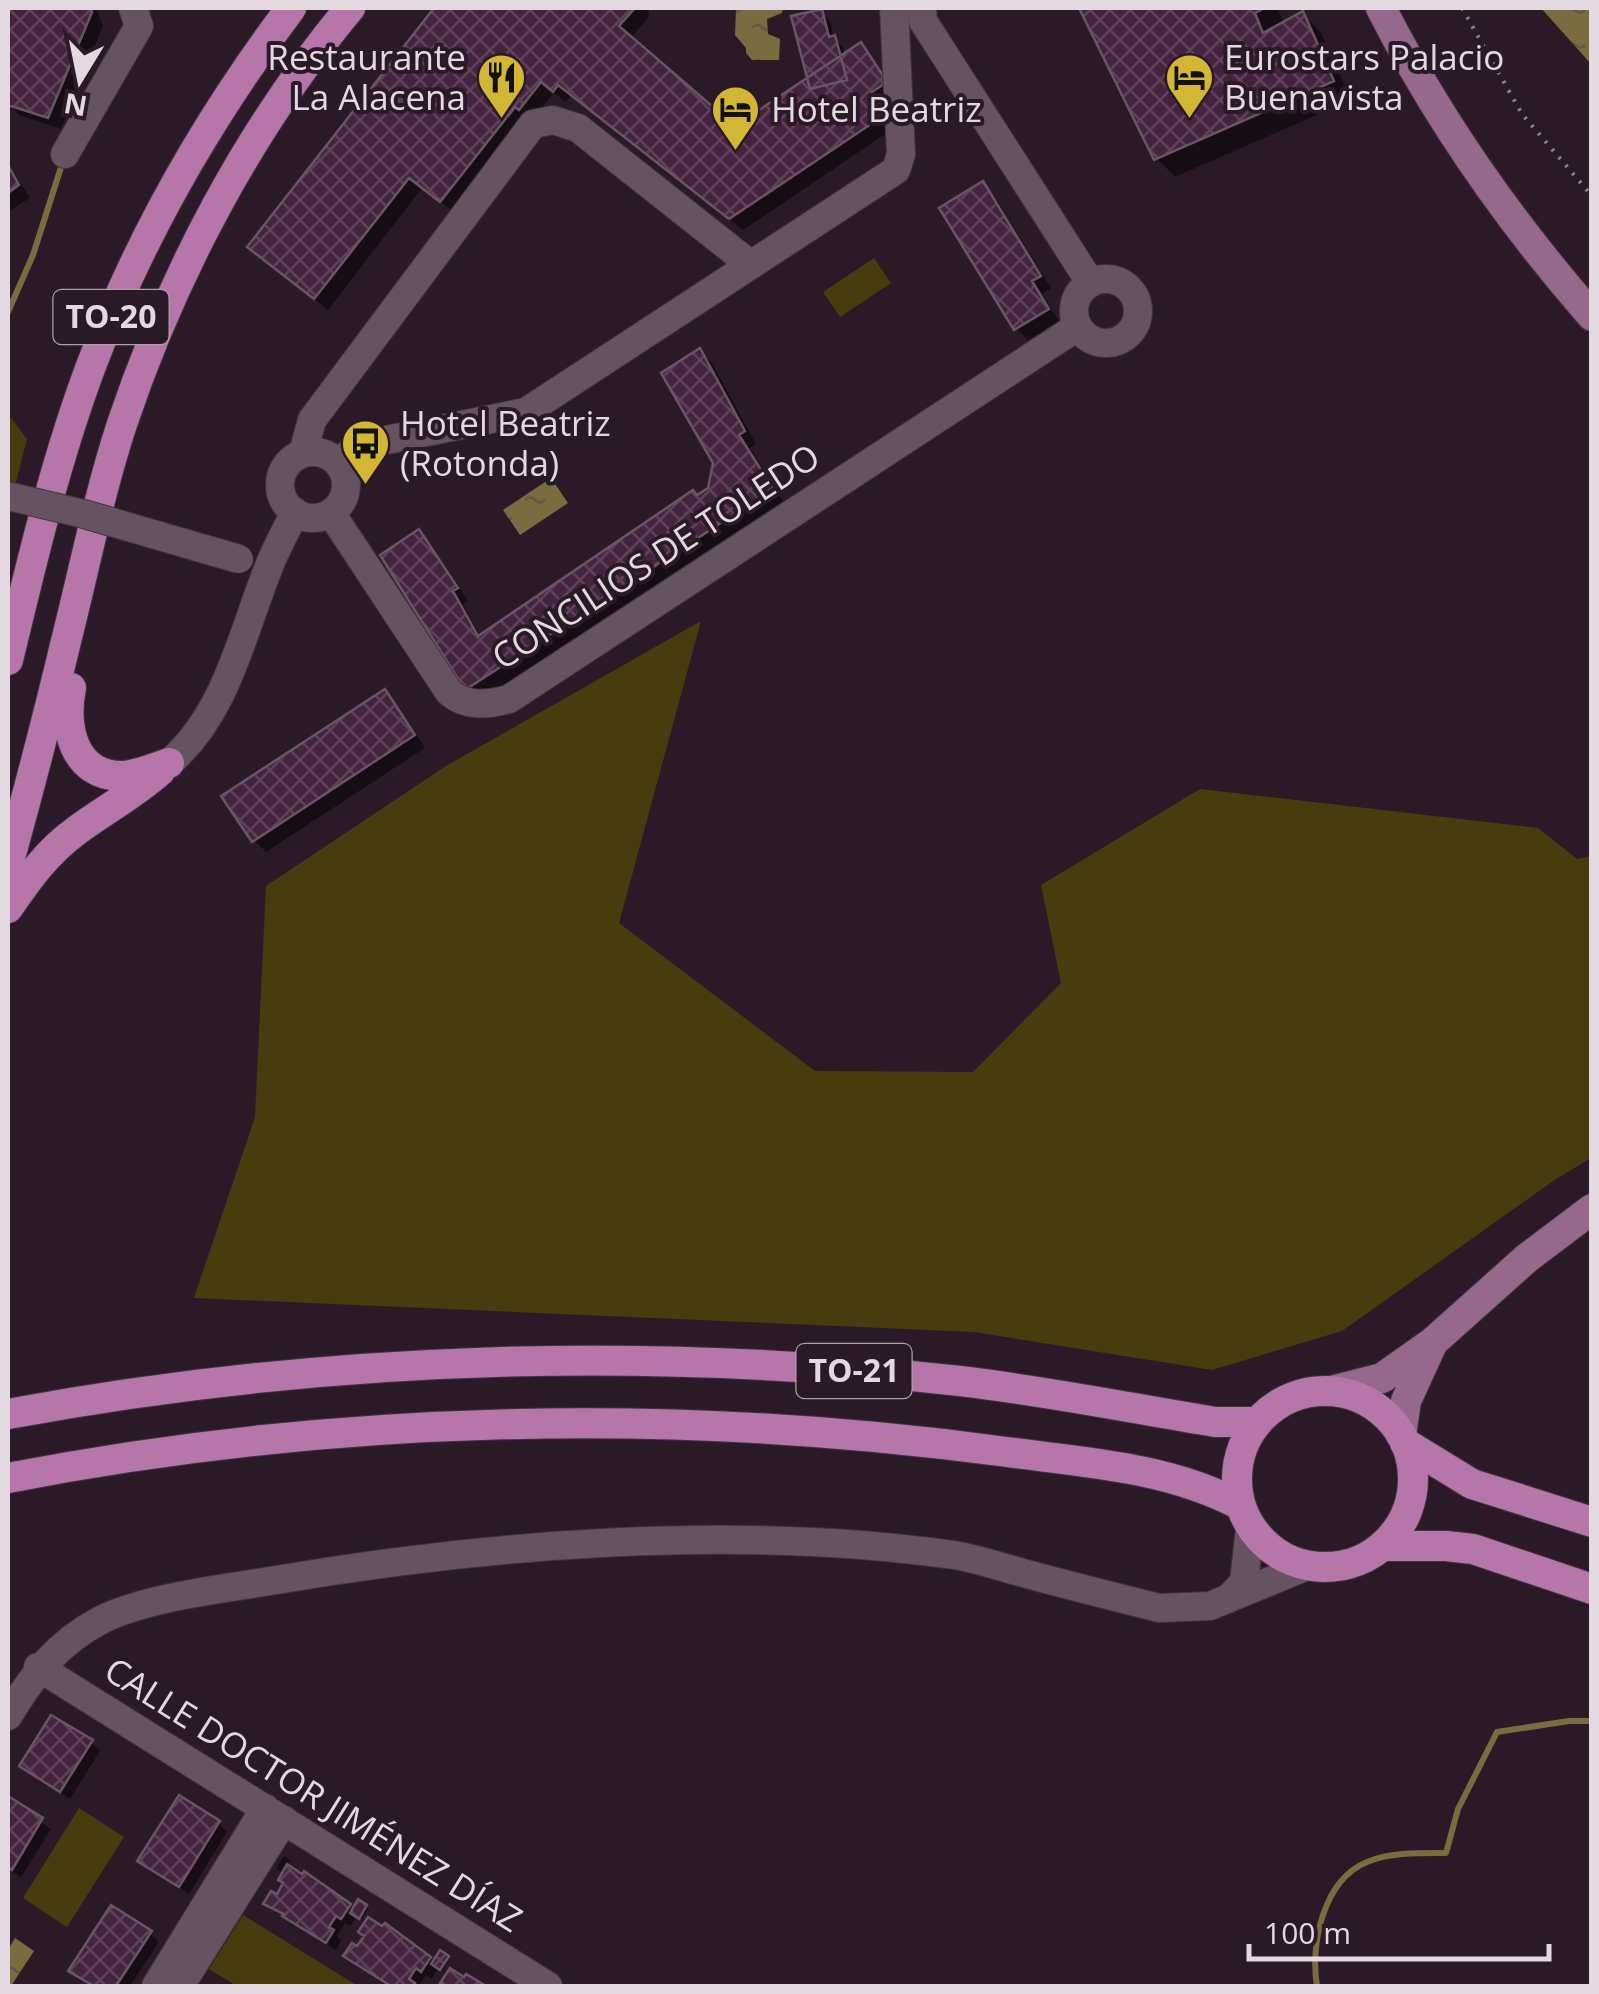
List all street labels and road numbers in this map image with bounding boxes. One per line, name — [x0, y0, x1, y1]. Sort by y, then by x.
road number: TO-20 — [54, 290, 168, 344]
street label: CONCILIOS DE TOLEDO — [482, 432, 828, 679]
road number: TO-21 — [796, 1344, 912, 1398]
street label: CALLE DOCTOR JIMÉNEZ DÍAZ — [96, 1646, 531, 1942]

